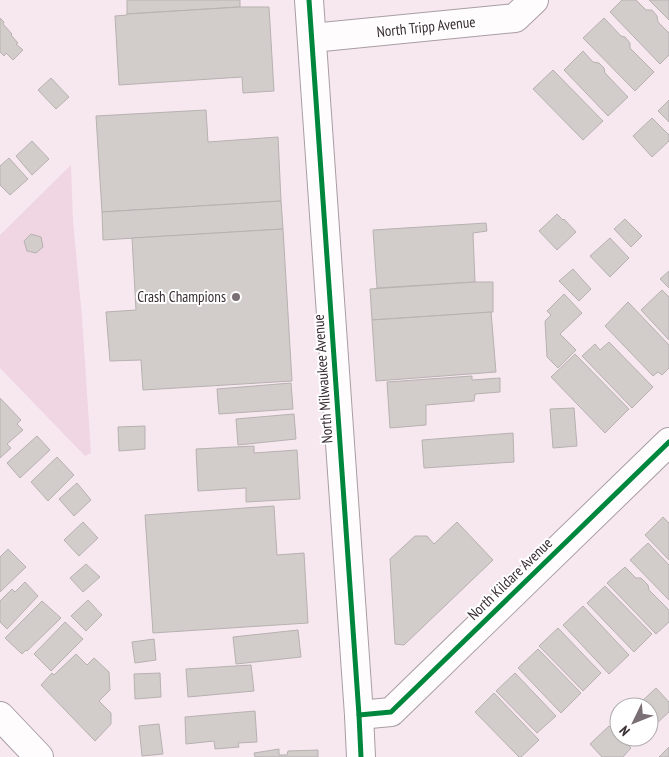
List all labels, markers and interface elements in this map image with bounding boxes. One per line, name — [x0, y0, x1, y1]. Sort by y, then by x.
street label: North Tripp Avenue — [376, 12, 476, 41]
place label: Crash Champions — [137, 287, 226, 306]
marker: Crash Champions — [230, 291, 242, 303]
street label: North Milwaukee Avenue — [309, 314, 336, 444]
street label: North Kildare Avenue — [463, 533, 556, 624]
north arrow — [609, 697, 659, 747]
text: N — [615, 722, 634, 740]

